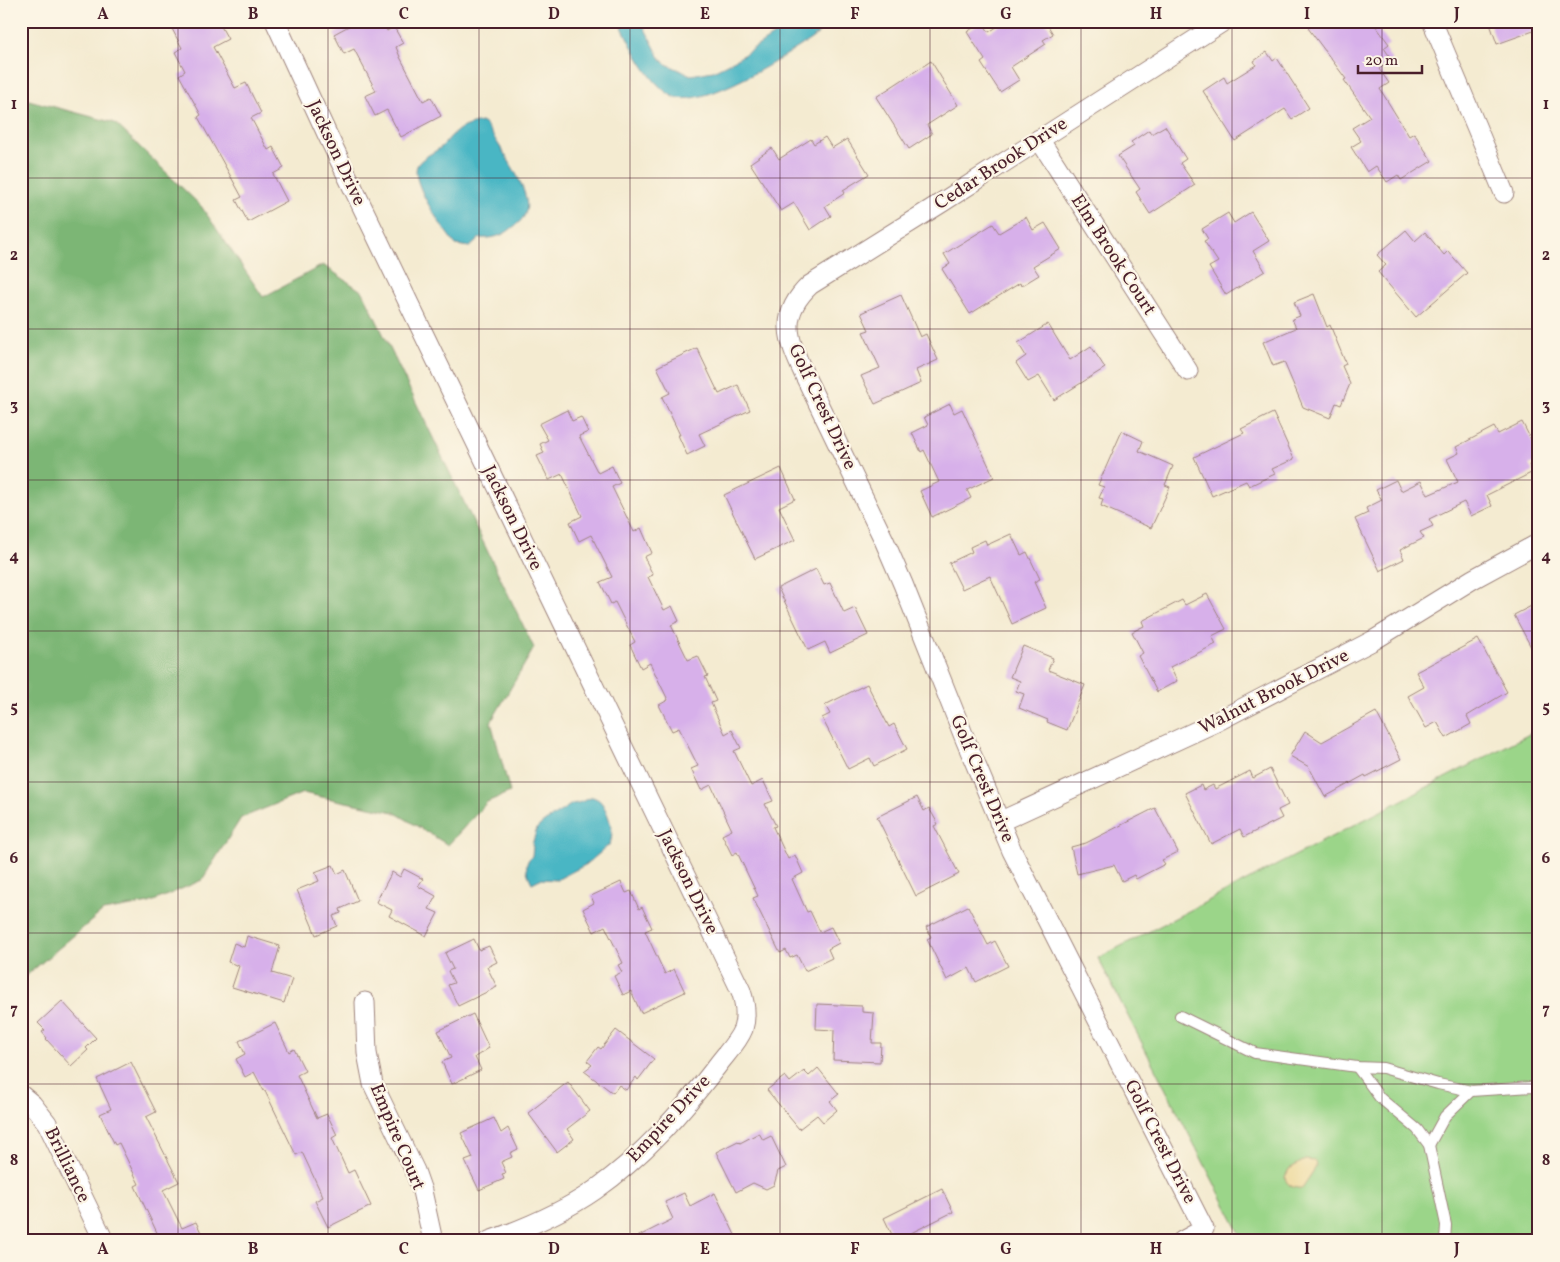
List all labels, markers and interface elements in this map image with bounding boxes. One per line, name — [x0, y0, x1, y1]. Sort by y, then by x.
text: A — [97, 4, 109, 26]
text: B — [248, 4, 259, 26]
text: C — [399, 4, 409, 26]
text: D — [548, 4, 560, 26]
text: E — [700, 4, 710, 26]
text: F — [850, 4, 860, 26]
text: G — [1000, 4, 1012, 26]
text: H — [1150, 4, 1162, 26]
text: I — [1304, 4, 1310, 26]
text: J — [1453, 4, 1460, 26]
scale bar — [1358, 42, 1421, 74]
text: 20 m — [1365, 51, 1398, 72]
text: 1 — [11, 94, 17, 116]
text: 1 — [1543, 94, 1549, 116]
street label: Jackson Drive — [300, 96, 372, 210]
street label: Cedar Brook Drive — [929, 111, 1073, 217]
street label: Elm Brook Court — [1064, 189, 1162, 321]
text: 2 — [10, 245, 18, 267]
text: 2 — [1542, 245, 1550, 267]
street label: Golf Crest Drive — [781, 340, 863, 474]
text: 3 — [10, 395, 18, 417]
text: 3 — [1542, 395, 1550, 417]
street label: Jackson Drive — [475, 461, 549, 575]
text: 4 — [9, 546, 19, 568]
text: 4 — [1541, 546, 1551, 568]
street label: Walnut Brook Drive — [1194, 643, 1354, 741]
text: 5 — [10, 697, 18, 719]
text: 5 — [1542, 697, 1550, 719]
street label: Golf Crest Drive — [943, 711, 1021, 847]
street label: Jackson Drive — [651, 825, 725, 939]
text: 6 — [10, 848, 19, 870]
text: 6 — [1542, 848, 1551, 870]
text: 7 — [10, 999, 18, 1021]
text: 7 — [1542, 999, 1550, 1021]
street label: Empire Drive — [621, 1069, 717, 1169]
street label: Golf Crest Drive — [1118, 1075, 1202, 1209]
street label: Empire Court — [363, 1080, 431, 1195]
street label: Brilliance — [38, 1123, 96, 1207]
text: 8 — [10, 1150, 18, 1172]
text: 8 — [1542, 1150, 1550, 1172]
text: A — [97, 1239, 109, 1261]
text: B — [248, 1239, 259, 1261]
text: C — [399, 1239, 409, 1261]
text: D — [548, 1239, 560, 1261]
text: E — [700, 1239, 710, 1261]
text: F — [850, 1239, 860, 1261]
text: G — [1000, 1239, 1012, 1261]
text: H — [1150, 1239, 1162, 1261]
text: I — [1304, 1239, 1310, 1261]
text: J — [1453, 1239, 1460, 1261]

